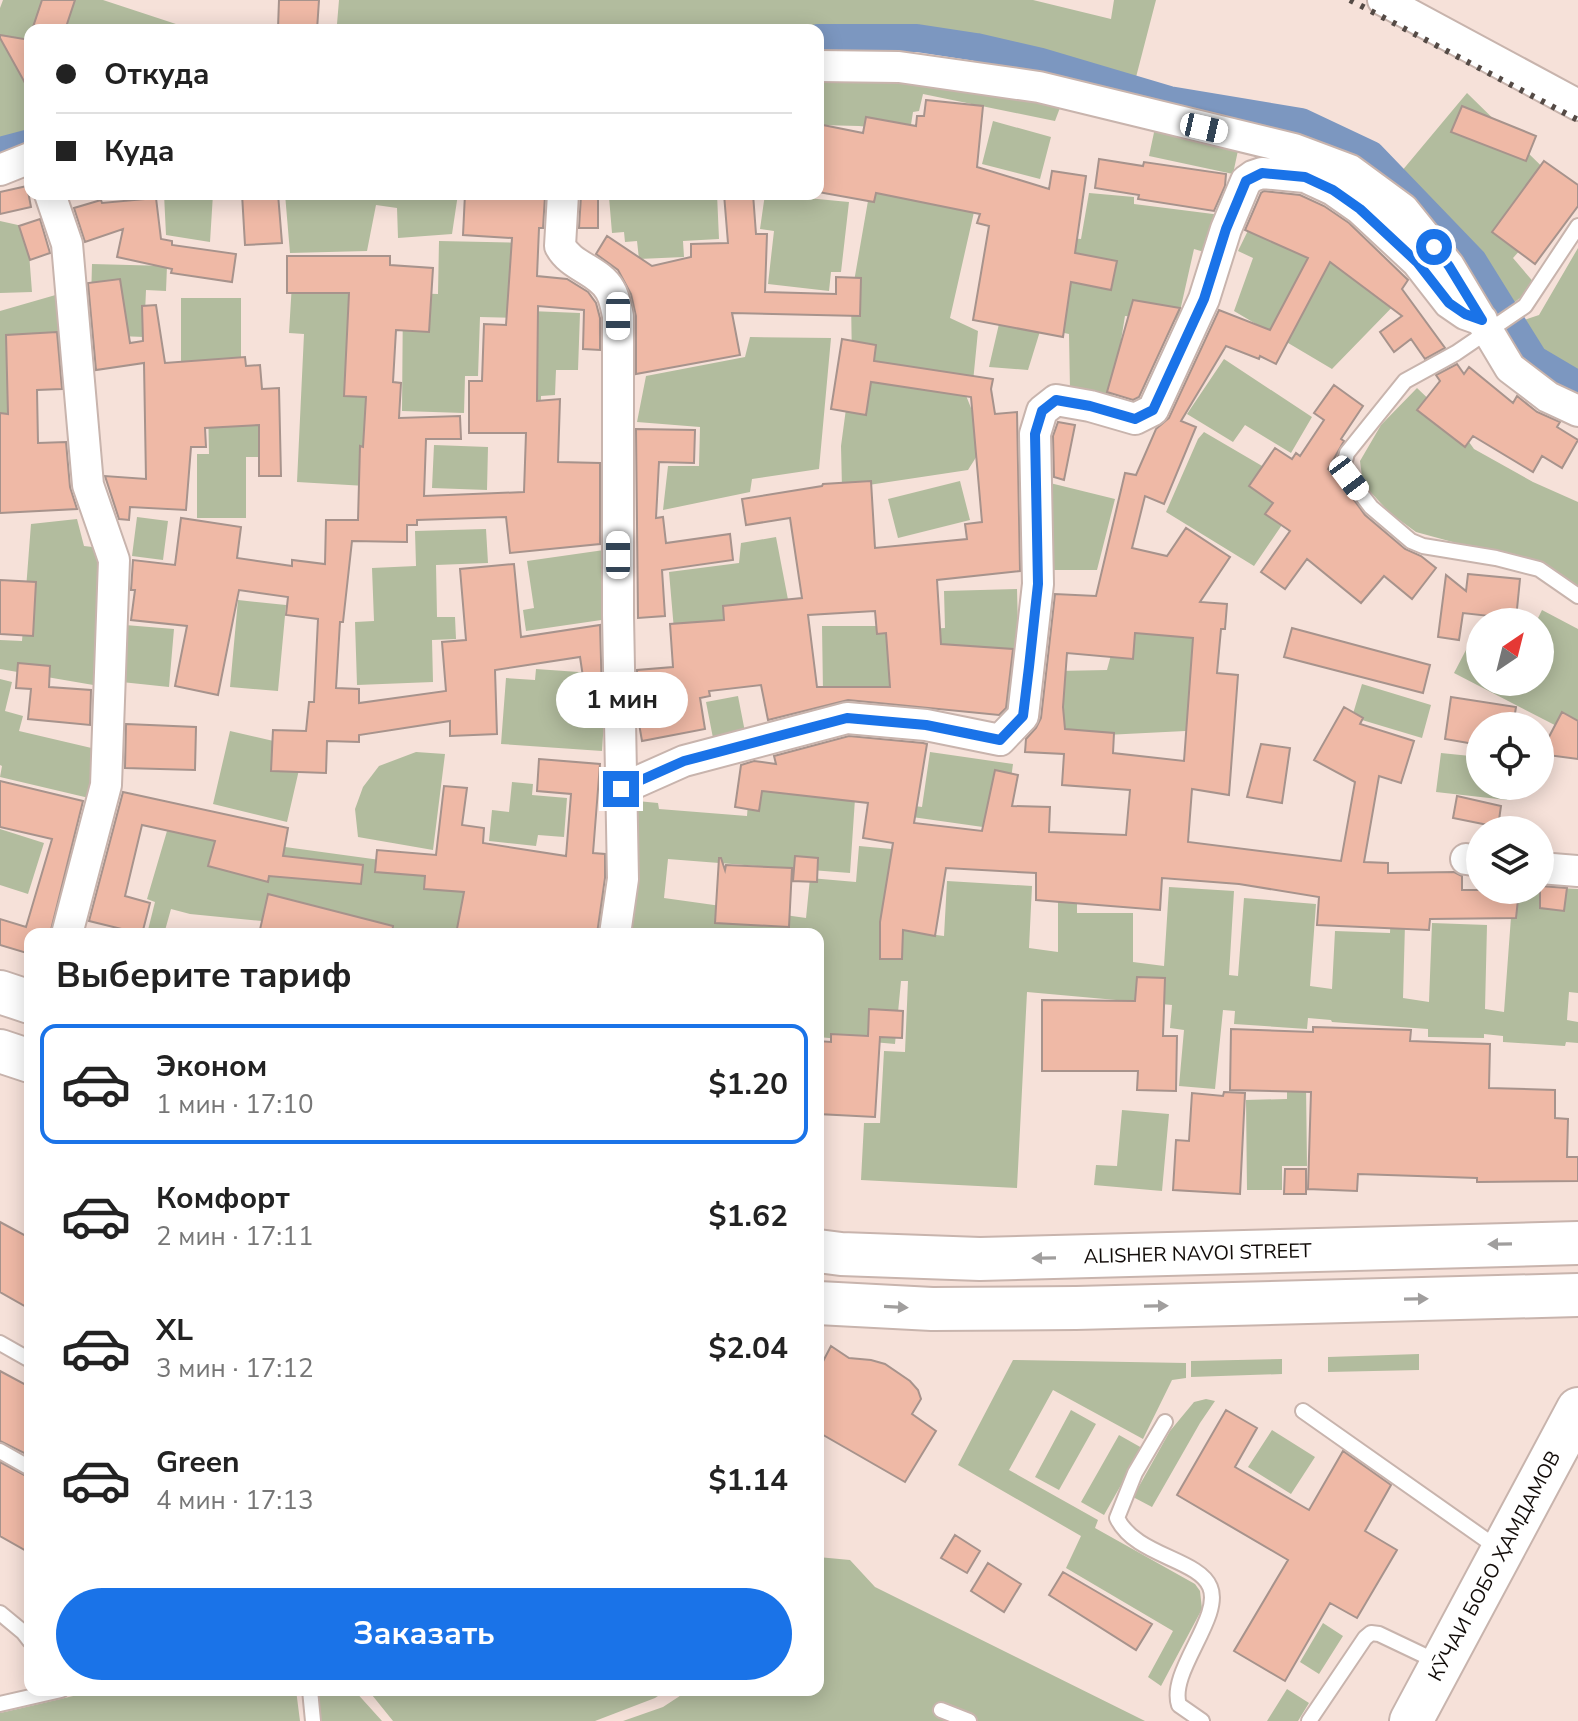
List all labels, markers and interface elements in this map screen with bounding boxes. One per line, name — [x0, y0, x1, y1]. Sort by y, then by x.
text: Откуда — [104, 54, 210, 95]
car — [1178, 111, 1230, 145]
text: Куда — [104, 131, 175, 172]
route start — [1416, 229, 1452, 265]
car — [606, 292, 630, 340]
car — [1325, 452, 1373, 504]
car — [606, 531, 630, 579]
north arrow — [1466, 608, 1554, 696]
map controls — [1466, 608, 1554, 904]
callout: 1 мин — [555, 673, 687, 729]
text: 1 мин — [586, 682, 658, 717]
button: locate — [1466, 712, 1554, 800]
route end — [603, 771, 639, 807]
button: layers — [1466, 816, 1554, 904]
text: Выберите тариф — [56, 951, 352, 1000]
text: Эконом — [156, 1046, 267, 1087]
icon: car — [60, 1048, 132, 1120]
text: $1.20 — [709, 1064, 788, 1105]
text: 1 мин · 17:10 — [156, 1087, 313, 1122]
text: Комфорт — [156, 1178, 290, 1219]
icon: car — [60, 1180, 132, 1252]
text: $1.62 — [709, 1196, 788, 1237]
text: 2 мин · 17:11 — [156, 1219, 313, 1254]
street label: ALISHER NAVOI STREET — [1083, 1237, 1312, 1270]
one-way arrow — [1487, 1238, 1512, 1251]
one-way arrow — [1031, 1251, 1056, 1264]
one-way arrow — [1404, 1293, 1429, 1305]
one-way arrow — [1144, 1299, 1169, 1312]
one-way arrow — [884, 1301, 909, 1314]
text: XL — [156, 1310, 193, 1351]
icon: car — [60, 1312, 132, 1384]
text: $2.04 — [709, 1328, 788, 1369]
text: 3 мин · 17:12 — [156, 1351, 313, 1386]
text: Green — [156, 1442, 240, 1483]
icon: car — [60, 1444, 132, 1516]
street label: КӮЧАИ БОБО ҲАМДАМОВ — [1422, 1446, 1567, 1686]
text: $1.14 — [709, 1460, 788, 1501]
text: 4 мин · 17:13 — [156, 1483, 313, 1518]
button: Заказать — [56, 1588, 792, 1680]

